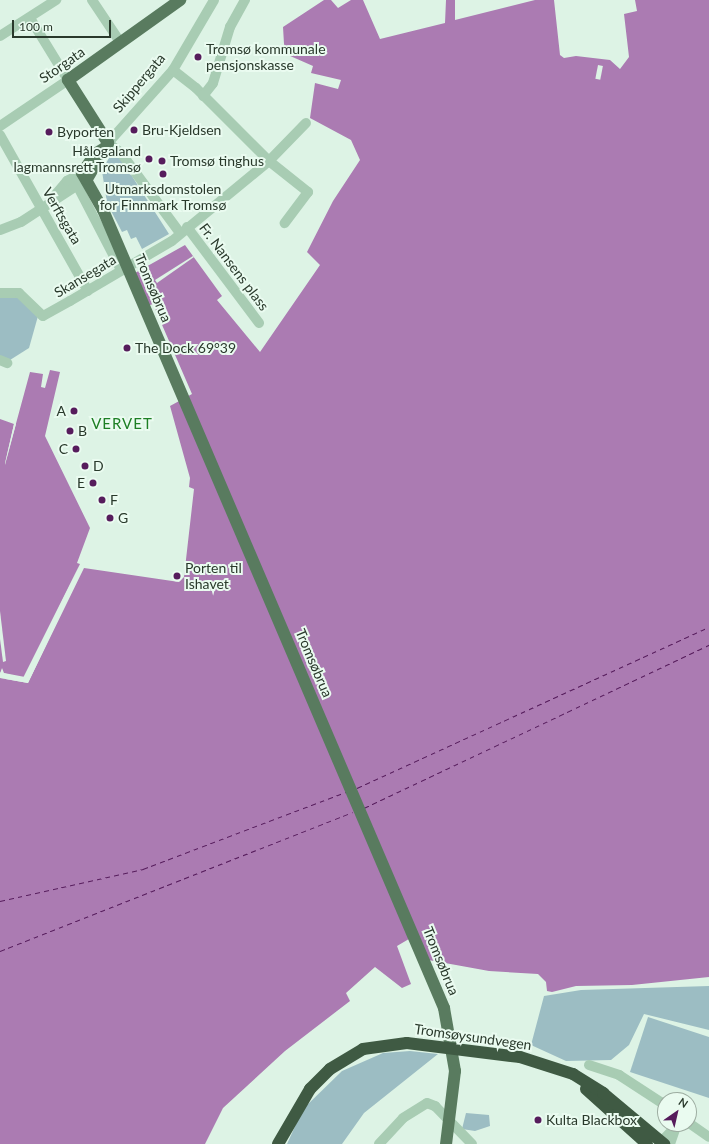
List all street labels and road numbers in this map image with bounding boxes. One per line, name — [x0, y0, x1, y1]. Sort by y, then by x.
street label: Storgata — [36, 43, 88, 87]
street label: Skippergata — [109, 50, 169, 116]
street label: Verftsgata — [39, 185, 85, 247]
street label: Fr. Nansens plass — [196, 220, 272, 314]
street label: Skansegata — [51, 251, 119, 301]
street label: Tromsøbrua — [131, 251, 175, 325]
street label: Tromsøbrua — [292, 626, 336, 700]
street label: Tromsøbrua — [420, 924, 462, 998]
street label: Tromsøysundvegen — [413, 1020, 533, 1054]

